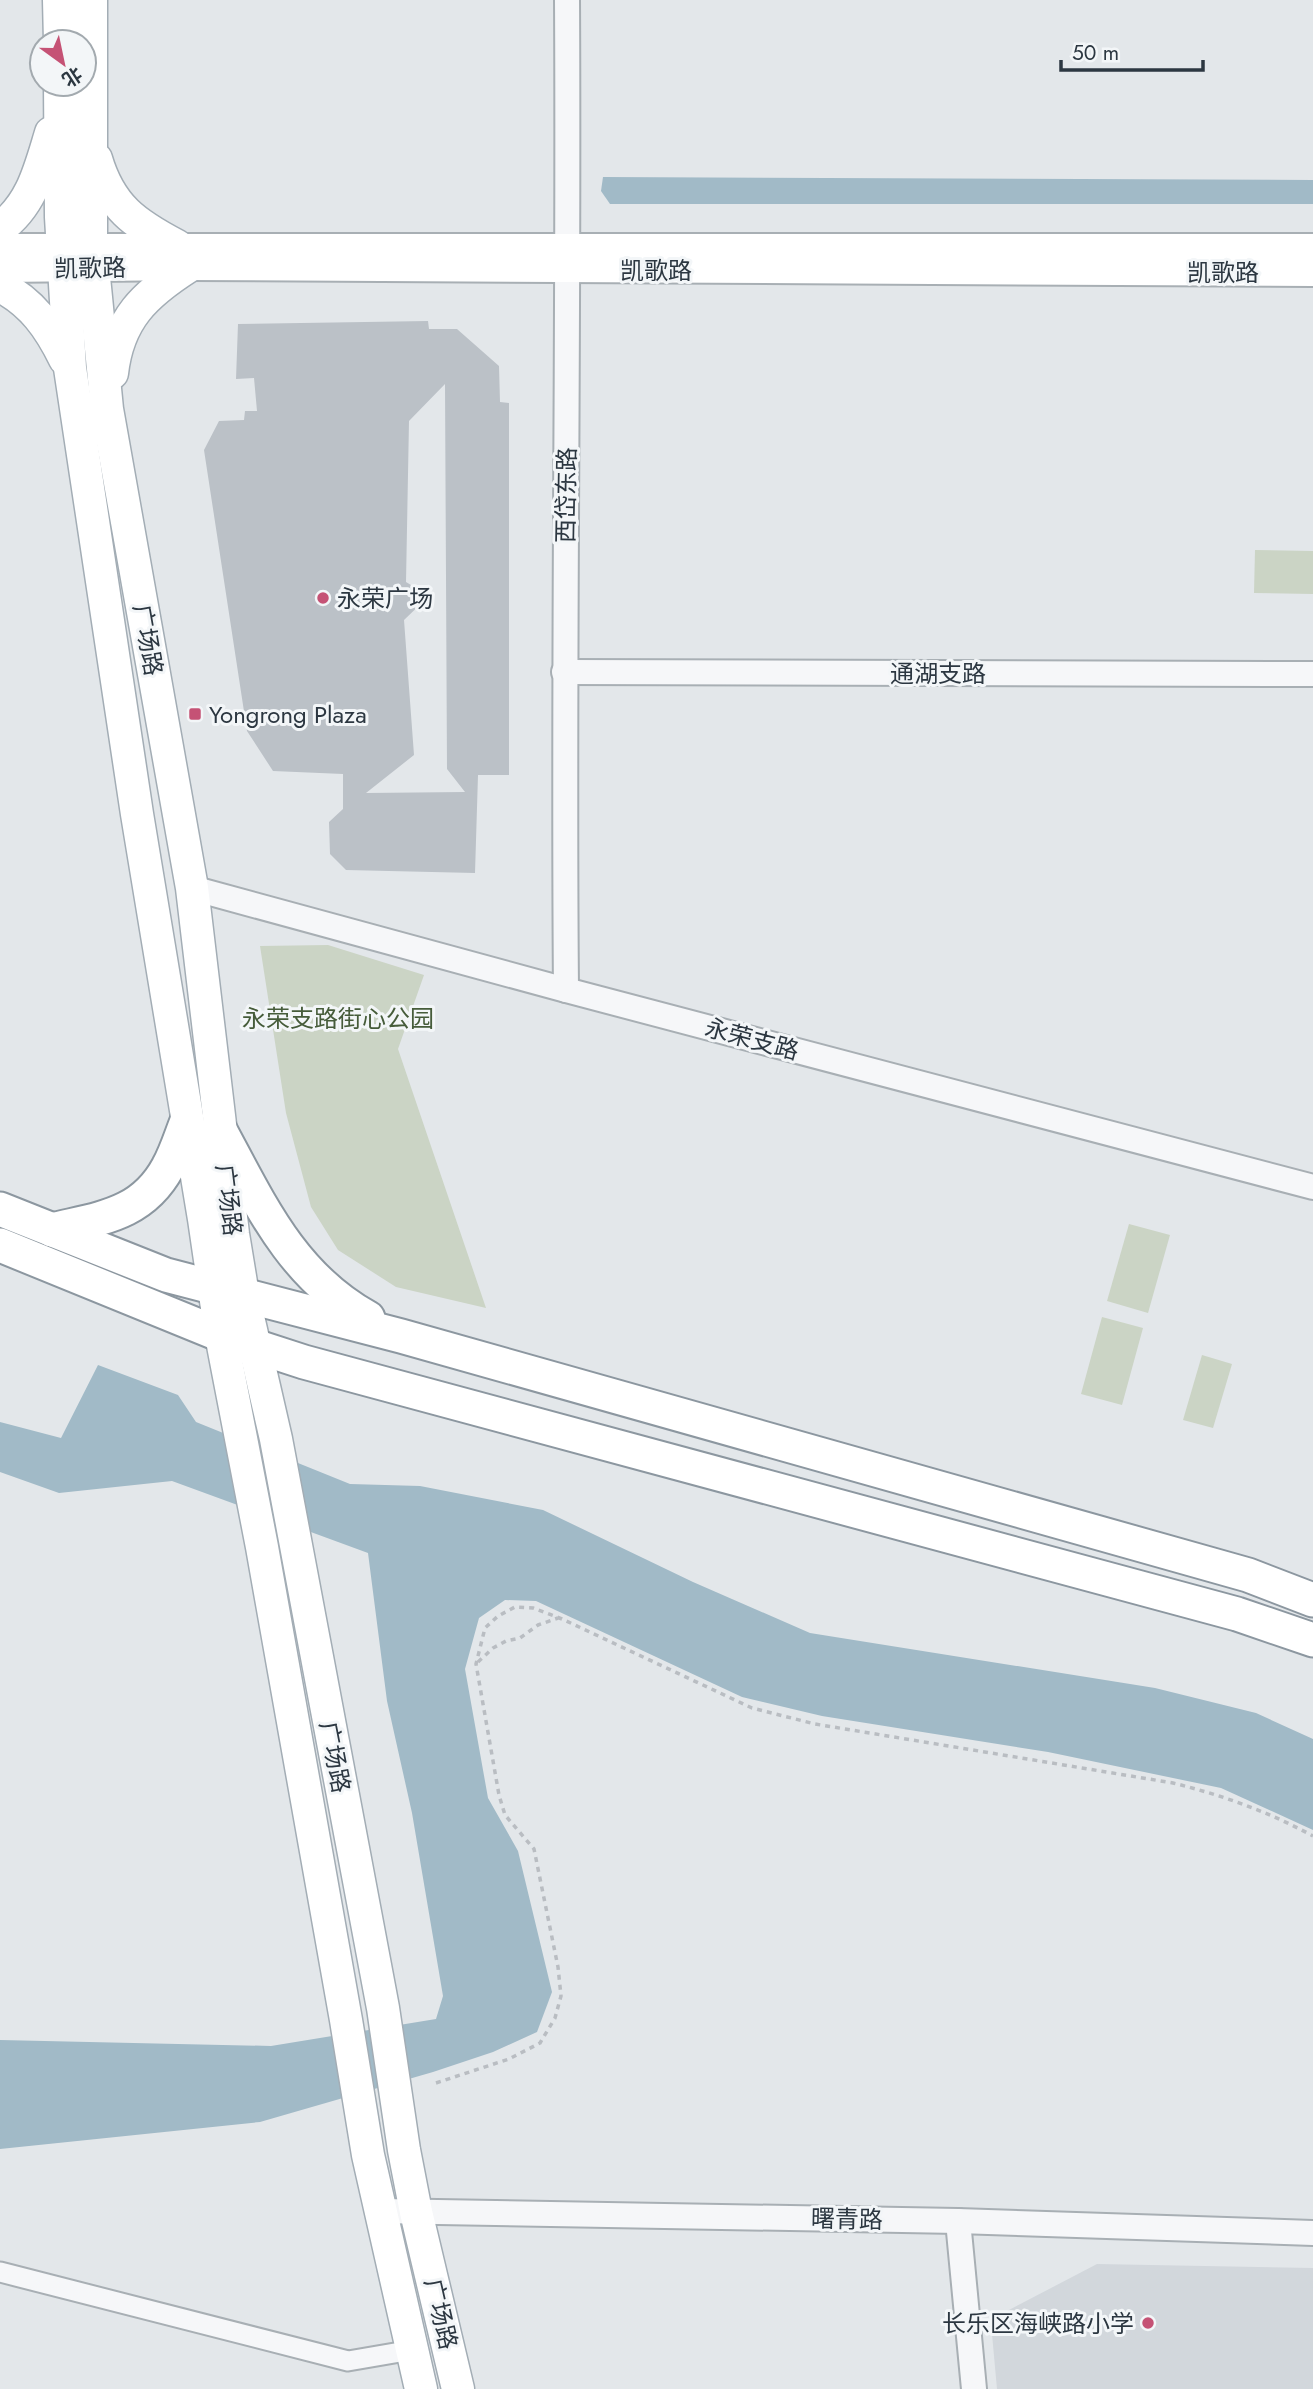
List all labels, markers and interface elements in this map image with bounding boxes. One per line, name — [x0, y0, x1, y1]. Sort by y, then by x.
north arrow — [28, 28, 98, 98]
scale bar — [1061, 28, 1203, 72]
text: 50 m — [1072, 38, 1119, 68]
text: 北 — [57, 60, 87, 93]
street label: 凯歌路 — [54, 250, 126, 286]
street label: 凯歌路 — [620, 253, 692, 288]
street label: 凯歌路 — [1187, 255, 1259, 290]
street label: 西岱东路 — [548, 447, 584, 543]
place label: 永荣广场 — [337, 581, 433, 616]
marker: 永荣广场 — [315, 590, 331, 606]
street label: 广场路 — [125, 602, 171, 678]
street label: 通湖支路 — [890, 656, 986, 691]
place label: Yongrong Plaza — [209, 697, 367, 732]
marker: Yongrong Plaza — [187, 706, 203, 722]
park label: 永荣支路街心公园 — [242, 1001, 434, 1036]
street label: 永荣支路 — [701, 1010, 803, 1068]
street label: 广场路 — [207, 1162, 251, 1238]
street label: 广场路 — [311, 1718, 359, 1796]
street label: 曙青路 — [811, 2201, 883, 2237]
street label: 广场路 — [416, 2275, 466, 2353]
place label: 长乐区海峡路小学 — [942, 2306, 1134, 2341]
marker: 长乐区海峡路小学 — [1140, 2315, 1156, 2331]

